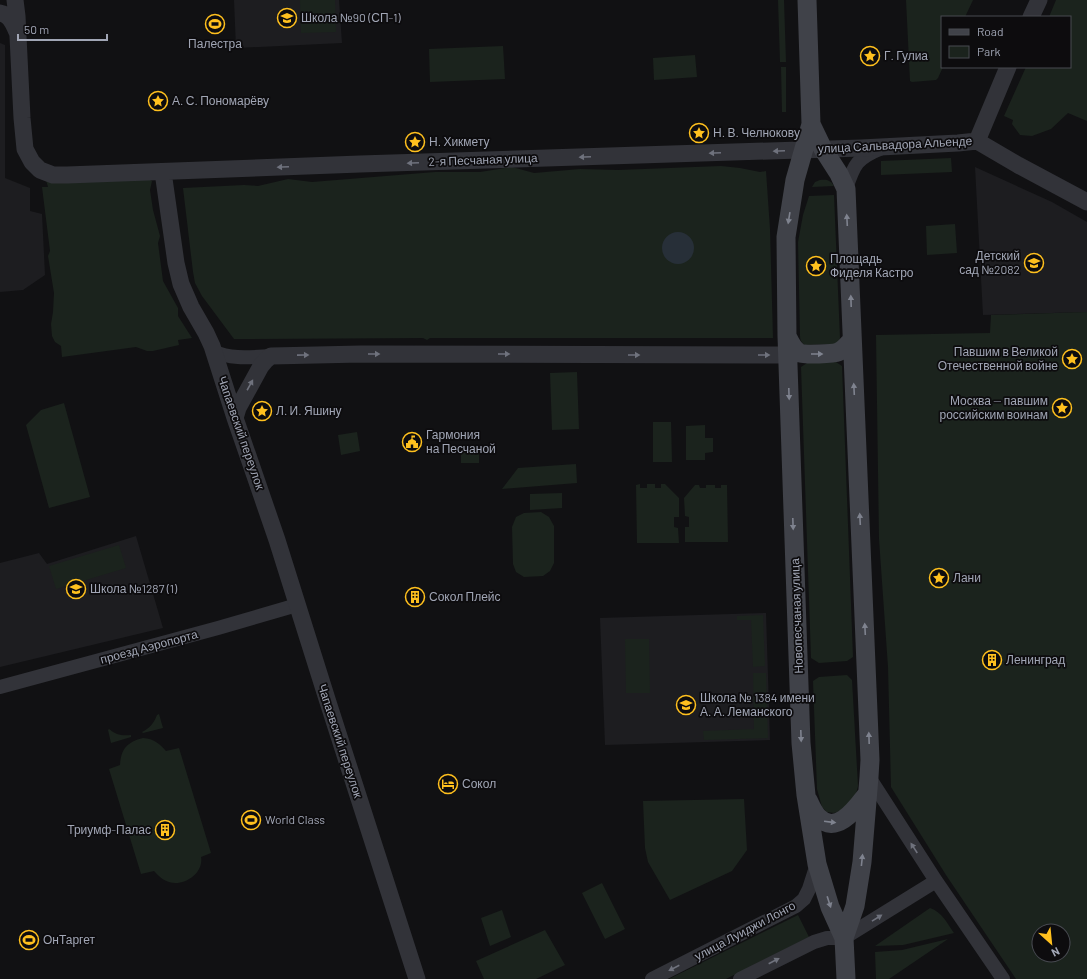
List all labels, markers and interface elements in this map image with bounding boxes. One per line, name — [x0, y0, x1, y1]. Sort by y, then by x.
school or university icon: Школа №90 (СП-1) — [276, 7, 298, 29]
place label: Школа №90 (СП-1) — [301, 10, 402, 24]
sports icon: Палестра — [204, 13, 226, 35]
scale bar — [18, 16, 107, 42]
legend — [941, 16, 1071, 68]
text: 50 m — [24, 22, 49, 36]
text: Road — [977, 24, 1004, 38]
place label: Палестра — [188, 36, 242, 51]
text: Park — [977, 44, 1001, 58]
place icon: Г. Гулиа — [859, 45, 881, 67]
place label: Г. Гулиа — [884, 48, 928, 63]
place icon: А. С. Пономарёву — [147, 90, 169, 112]
place label: А. С. Пономарёву — [172, 93, 269, 108]
place icon: Н. В. Челнокову — [688, 122, 710, 144]
place label: Н. В. Челнокову — [713, 125, 800, 140]
place icon: Н. Хикмету — [404, 131, 426, 153]
street label: улица Сальвадора Альенде — [817, 133, 973, 156]
place label: Н. Хикмету — [429, 134, 490, 149]
one-way arrow — [772, 148, 785, 154]
street label: 2-я Песчаная улица — [428, 150, 538, 169]
one-way arrow — [708, 150, 721, 156]
one-way arrow — [578, 154, 591, 160]
one-way arrow — [407, 159, 419, 166]
one-way arrow — [276, 164, 289, 170]
one-way arrow — [786, 212, 792, 224]
one-way arrow — [844, 214, 851, 226]
place label: Детский сад №2082 — [959, 248, 1020, 277]
place label: Площадь Фиделя Кастро — [830, 251, 914, 280]
school or university icon: Детский сад №2082 — [1023, 252, 1045, 274]
place icon: Площадь Фиделя Кастро — [805, 255, 827, 277]
one-way arrow — [847, 295, 854, 307]
place label: Павшим в Великой Отечественной войне — [938, 344, 1058, 372]
place icon: Павшим в Великой Отечественной войне — [1061, 348, 1083, 370]
one-way arrow — [368, 351, 381, 357]
one-way arrow — [498, 351, 511, 357]
one-way arrow — [811, 351, 824, 357]
one-way arrow — [297, 352, 310, 358]
one-way arrow — [628, 352, 641, 358]
one-way arrow — [758, 352, 771, 358]
street label: Чапаевский переулок — [215, 374, 268, 492]
one-way arrow — [247, 379, 254, 391]
one-way arrow — [851, 382, 857, 395]
one-way arrow — [786, 388, 793, 400]
place label: Москва — павшим российским воинам — [939, 393, 1048, 422]
place icon: Москва — павшим российским воинам — [1051, 397, 1073, 419]
place icon: Л. И. Яшину — [251, 400, 273, 422]
place label: Л. И. Яшину — [276, 403, 342, 418]
place label: Гармония на Песчаной — [426, 427, 496, 455]
public building icon: Гармония на Песчаной — [401, 431, 423, 453]
one-way arrow — [856, 513, 863, 525]
one-way arrow — [790, 518, 797, 530]
street label: Новопесчаная улица — [787, 558, 806, 674]
place icon: Лани — [928, 567, 950, 589]
place label: Лани — [953, 570, 981, 584]
school or university icon: Школа №1287 (1) — [65, 578, 87, 600]
place label: Школа №1287 (1) — [90, 581, 178, 595]
building icon: Сокол Плейс — [404, 586, 426, 608]
place label: Сокол Плейс — [429, 589, 501, 603]
one-way arrow — [861, 623, 868, 636]
street label: проезд Аэропорта — [99, 626, 200, 667]
building icon: Ленинград — [981, 649, 1003, 671]
place label: Ленинград — [1006, 652, 1065, 667]
street label: Чапаевский переулок — [315, 682, 366, 800]
place label: Школа № 1384 имени А. А. Леманского — [700, 690, 815, 718]
school or university icon: Школа № 1384 имени А. А. Леманского — [675, 694, 697, 716]
one-way arrow — [798, 730, 804, 743]
one-way arrow — [866, 731, 872, 744]
hotel icon: Сокол — [437, 773, 459, 795]
place label: Сокол — [462, 776, 496, 790]
sports icon: World Class — [240, 809, 262, 831]
place label: World Class — [265, 812, 325, 826]
building icon: Триумф-Палас — [154, 819, 176, 841]
one-way arrow — [824, 819, 837, 825]
place label: Триумф-Палас — [67, 822, 151, 837]
one-way arrow — [911, 842, 918, 854]
one-way arrow — [859, 853, 865, 866]
one-way arrow — [826, 896, 832, 908]
street label: улица Луиджи Лонго — [692, 897, 798, 964]
one-way arrow — [872, 914, 883, 921]
north arrow — [1031, 923, 1071, 963]
sports icon: ОнТаргет — [18, 929, 40, 951]
place label: ОнТаргет — [43, 932, 95, 947]
text: N — [1050, 945, 1062, 960]
one-way arrow — [769, 958, 780, 964]
one-way arrow — [668, 965, 680, 971]

